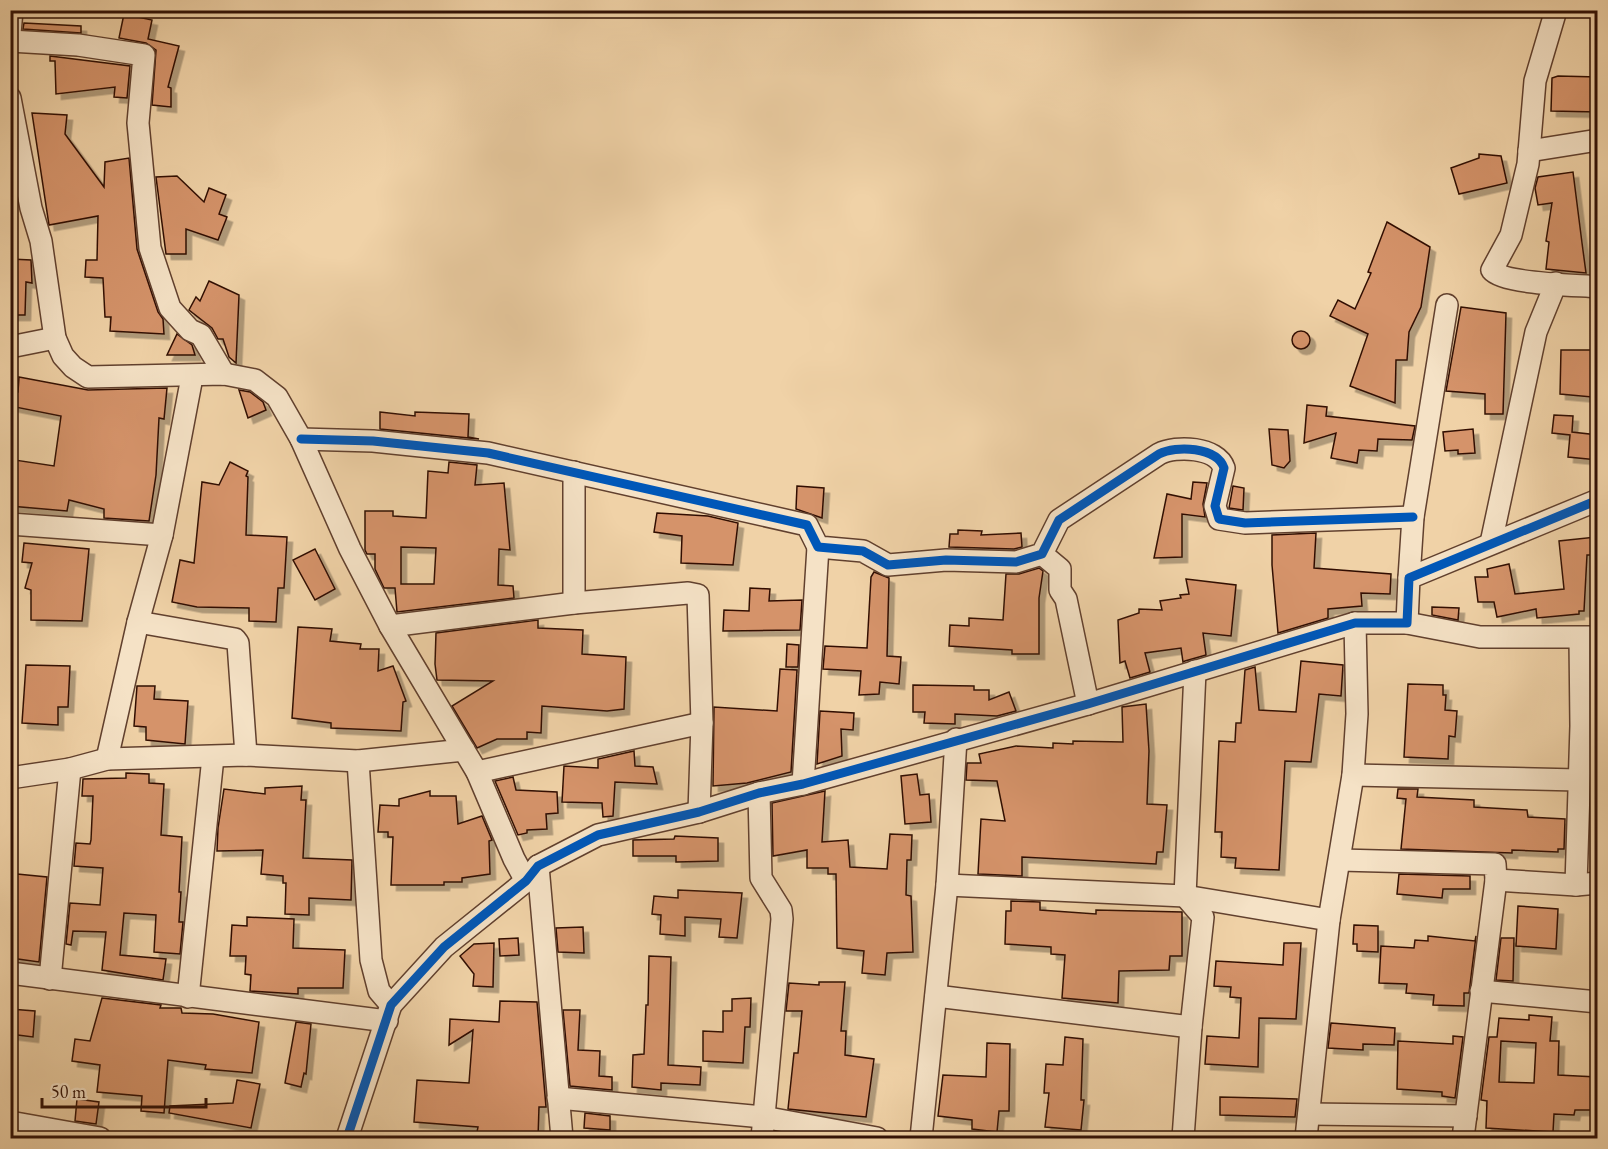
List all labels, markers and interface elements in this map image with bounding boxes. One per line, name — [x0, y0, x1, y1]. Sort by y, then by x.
scale bar — [42, 1071, 206, 1109]
text: 50 m — [51, 1080, 86, 1103]

